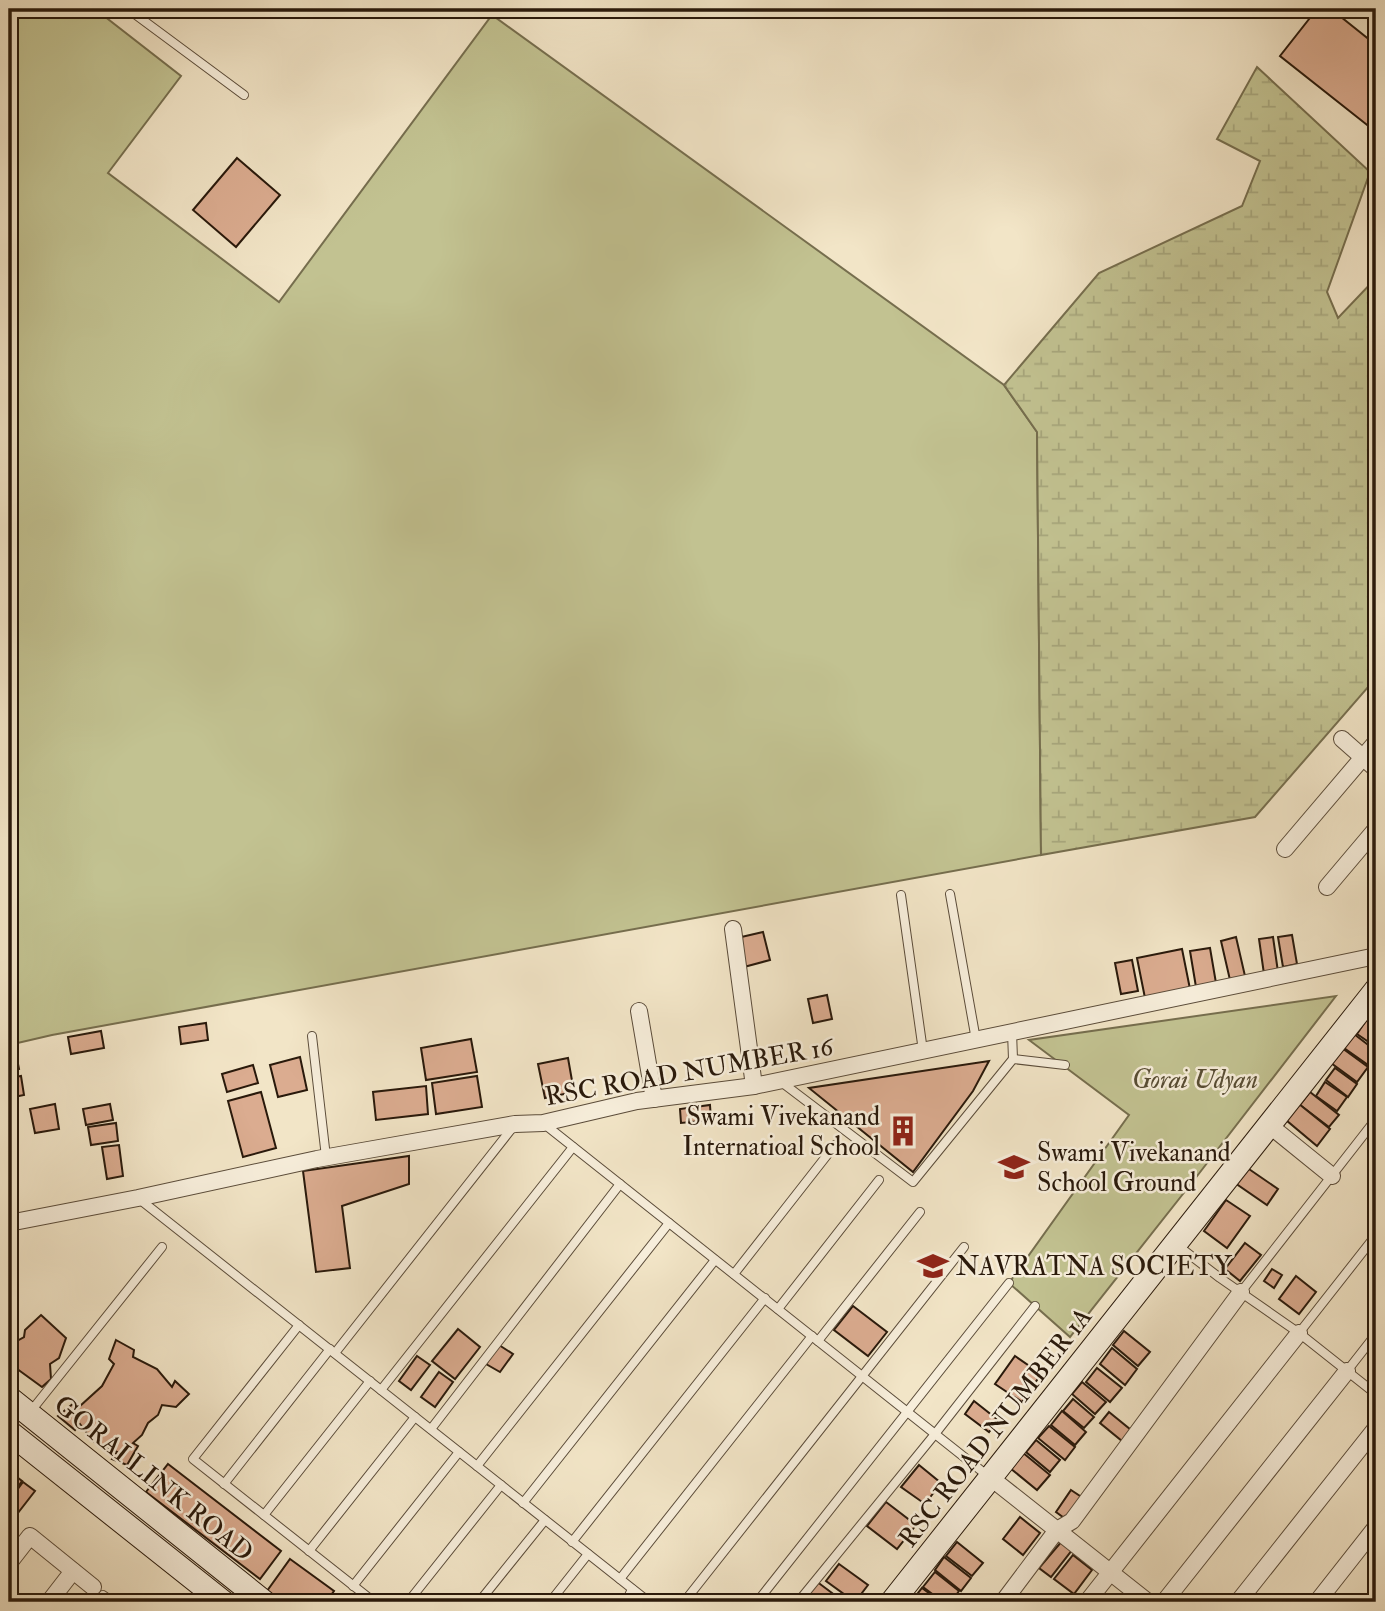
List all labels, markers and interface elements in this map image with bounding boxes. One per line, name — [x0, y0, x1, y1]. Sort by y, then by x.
street label: RSC ROAD NUMBER 16 — [543, 1031, 838, 1113]
park label: Gorai Udyan — [1132, 1064, 1258, 1096]
place label: Swami Vivekanand Internatioal School — [682, 1101, 880, 1163]
building icon: Swami Vivekanand Internatioal School — [886, 1114, 920, 1148]
place label: Swami Vivekanand School Ground — [1037, 1137, 1231, 1199]
school or university icon: Swami Vivekanand School Ground — [997, 1150, 1031, 1184]
school or university icon: NAVRATNA SOCIETY — [916, 1249, 950, 1283]
place label: NAVRATNA SOCIETY — [956, 1251, 1233, 1283]
street label: RSC ROAD NUMBER 1A — [892, 1301, 1100, 1554]
street label: GORAI LINK ROAD — [47, 1389, 259, 1569]

